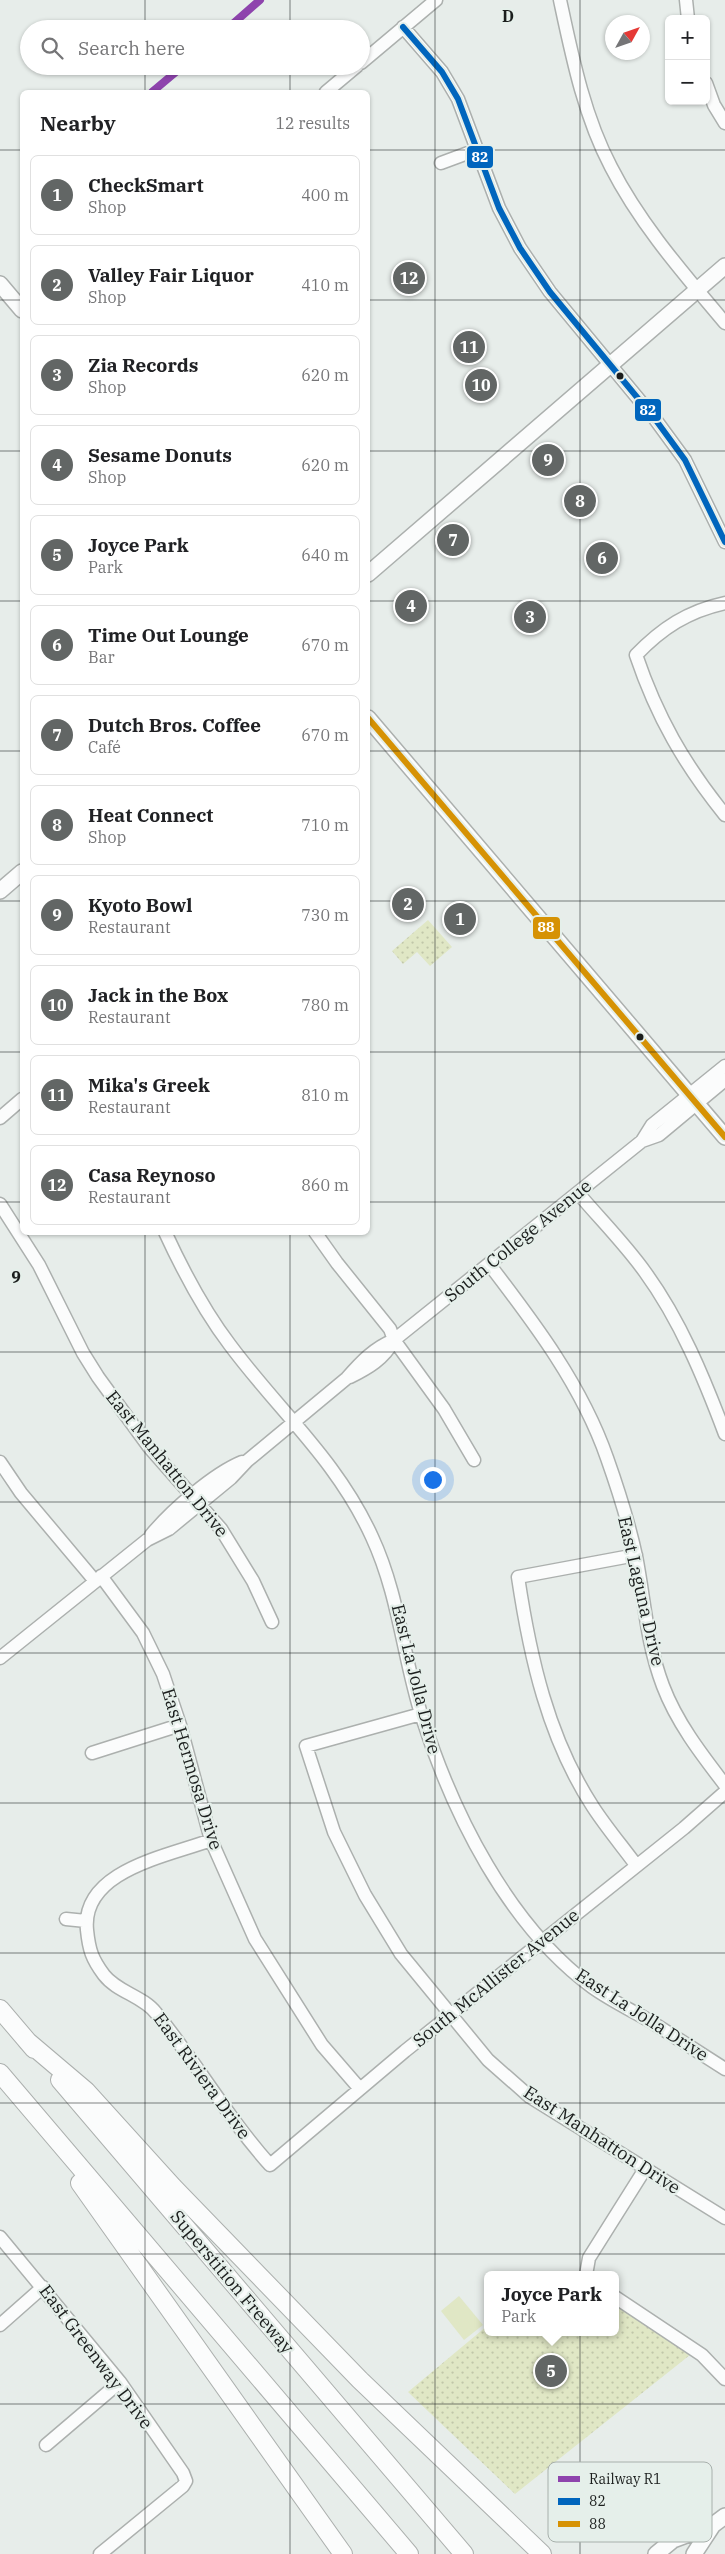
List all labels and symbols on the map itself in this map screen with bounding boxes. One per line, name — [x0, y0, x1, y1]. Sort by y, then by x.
text: D — [502, 6, 514, 26]
north arrow — [605, 15, 650, 60]
line badge: 82 — [466, 145, 494, 169]
text: 82 — [472, 148, 488, 166]
pin: 12 — [393, 259, 425, 297]
pin: 11 — [453, 328, 485, 366]
pin: 10 — [465, 366, 497, 404]
unlabelled marker — [615, 371, 625, 381]
line badge: 82 — [634, 398, 662, 422]
text: 82 — [640, 401, 656, 419]
pin: 9 — [532, 441, 564, 479]
pin: 8 — [564, 482, 596, 520]
pin: 7 — [437, 521, 469, 559]
pin: 6 — [586, 539, 618, 577]
pin: 4 — [395, 587, 427, 625]
pin: 3 — [514, 598, 546, 636]
pin: 2 — [392, 885, 424, 923]
pin: 1 — [444, 900, 476, 938]
line badge: 88 — [532, 916, 561, 940]
text: 88 — [538, 918, 554, 936]
unlabelled marker — [635, 1032, 645, 1042]
street label: South College Avenue — [440, 1174, 596, 1307]
text: 9 — [11, 1267, 21, 1287]
street label: East Manhatton Drive — [101, 1386, 234, 1542]
your location — [420, 1467, 446, 1493]
street label: East Laguna Drive — [613, 1514, 670, 1668]
street label: East La Jolla Drive — [387, 1602, 446, 1756]
street label: East Hermosa Drive — [157, 1685, 228, 1852]
street label: South McAllister Avenue — [408, 1903, 584, 2052]
street label: East La Jolla Drive — [572, 1963, 713, 2066]
street label: East Riviera Drive — [149, 2008, 256, 2143]
street label: East Manhatton Drive — [520, 2080, 685, 2199]
street label: Superstition Freeway — [166, 2205, 299, 2358]
street label: East Greenway Drive — [35, 2280, 158, 2433]
pin: 5 — [535, 2352, 567, 2390]
legend — [548, 2462, 712, 2542]
text: Railway R1 — [589, 2470, 661, 2488]
text: 82 — [589, 2492, 606, 2510]
text: 88 — [589, 2515, 606, 2533]

